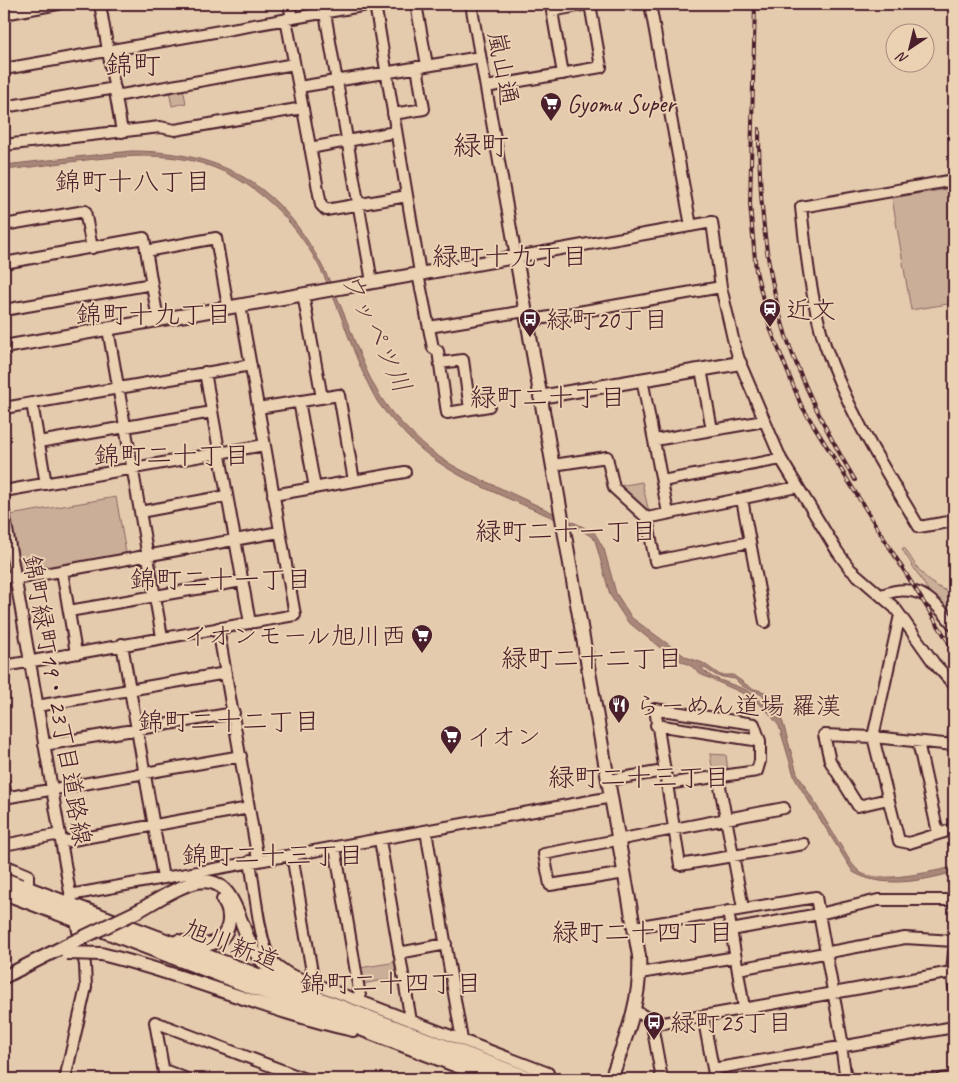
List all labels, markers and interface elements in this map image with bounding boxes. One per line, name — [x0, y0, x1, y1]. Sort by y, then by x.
north arrow — [886, 22, 936, 72]
street label: 嵐山通 — [481, 28, 525, 108]
district label: 錦町 — [105, 47, 161, 82]
text: N — [892, 47, 911, 68]
place label: Gyomu Super — [567, 88, 678, 120]
supermarket icon: Gyomu Super — [539, 91, 563, 122]
district label: 緑町 — [453, 128, 509, 163]
district label: 錦町十八丁目 — [55, 165, 211, 198]
district label: 緑町十九丁目 — [432, 240, 588, 273]
water label: ウッペツ川 — [334, 266, 419, 398]
place label: 近文 — [786, 294, 836, 326]
station icon: 近文 — [758, 297, 782, 328]
district label: 錦町十九丁目 — [76, 298, 232, 331]
place label: 緑町20丁目 — [546, 304, 669, 336]
bus stop icon: 緑町20丁目 — [518, 307, 542, 338]
district label: 緑町二十丁目 — [470, 381, 626, 414]
district label: 錦町二十丁目 — [94, 439, 250, 472]
district label: 緑町二十一丁目 — [475, 515, 657, 548]
street label: 錦町緑町19・23丁目道路線 — [16, 552, 98, 848]
district label: 錦町二十一丁目 — [130, 563, 312, 596]
place label: イオンモール旭川西 — [183, 620, 406, 652]
supermarket icon: イオンモール旭川西 — [410, 623, 434, 654]
district label: 緑町二十二丁目 — [501, 642, 683, 675]
place label: らーめん道場 羅漢 — [635, 690, 841, 722]
restaurant icon: らーめん道場 羅漢 — [607, 693, 631, 724]
district label: 錦町二十二丁目 — [138, 705, 320, 738]
place label: イオン — [467, 721, 541, 753]
supermarket icon: イオン — [439, 724, 463, 755]
district label: 緑町二十三丁目 — [548, 761, 730, 794]
district label: 錦町二十三丁目 — [182, 839, 364, 872]
street label: 旭川新道 — [179, 912, 284, 978]
district label: 緑町二十四丁目 — [552, 916, 734, 949]
district label: 錦町二十四丁目 — [300, 967, 482, 1000]
place label: 緑町25丁目 — [670, 1007, 793, 1039]
bus stop icon: 緑町25丁目 — [642, 1010, 666, 1041]

